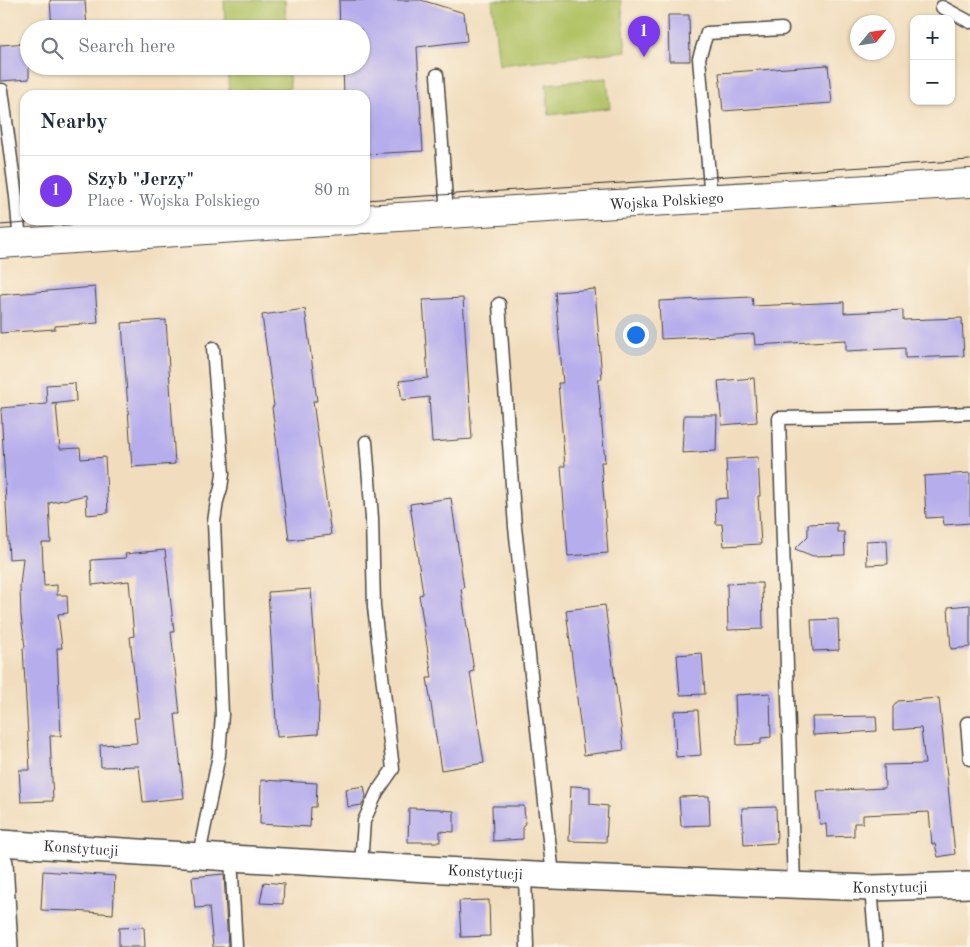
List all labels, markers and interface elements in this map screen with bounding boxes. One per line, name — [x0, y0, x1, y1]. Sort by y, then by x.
north arrow — [850, 15, 895, 60]
map controls — [910, 15, 955, 105]
button: + — [910, 15, 955, 60]
pin: 1 — [628, 16, 660, 57]
search box — [20, 20, 370, 75]
icon: search — [38, 34, 66, 62]
text: Search here — [78, 38, 175, 57]
button: − — [910, 60, 955, 105]
text: Nearby — [40, 112, 108, 133]
text: Szyb "Jerzy" — [87, 171, 194, 190]
text: 1 — [51, 183, 61, 199]
text: 80 m — [314, 183, 350, 199]
street label: Wojska Polskiego — [609, 192, 724, 213]
text: Place · Wojska Polskiego — [87, 194, 260, 210]
your location — [623, 322, 649, 348]
street label: Konstytucji — [43, 840, 119, 860]
street label: Konstytucji — [447, 864, 523, 883]
street label: Konstytucji — [852, 880, 928, 897]

